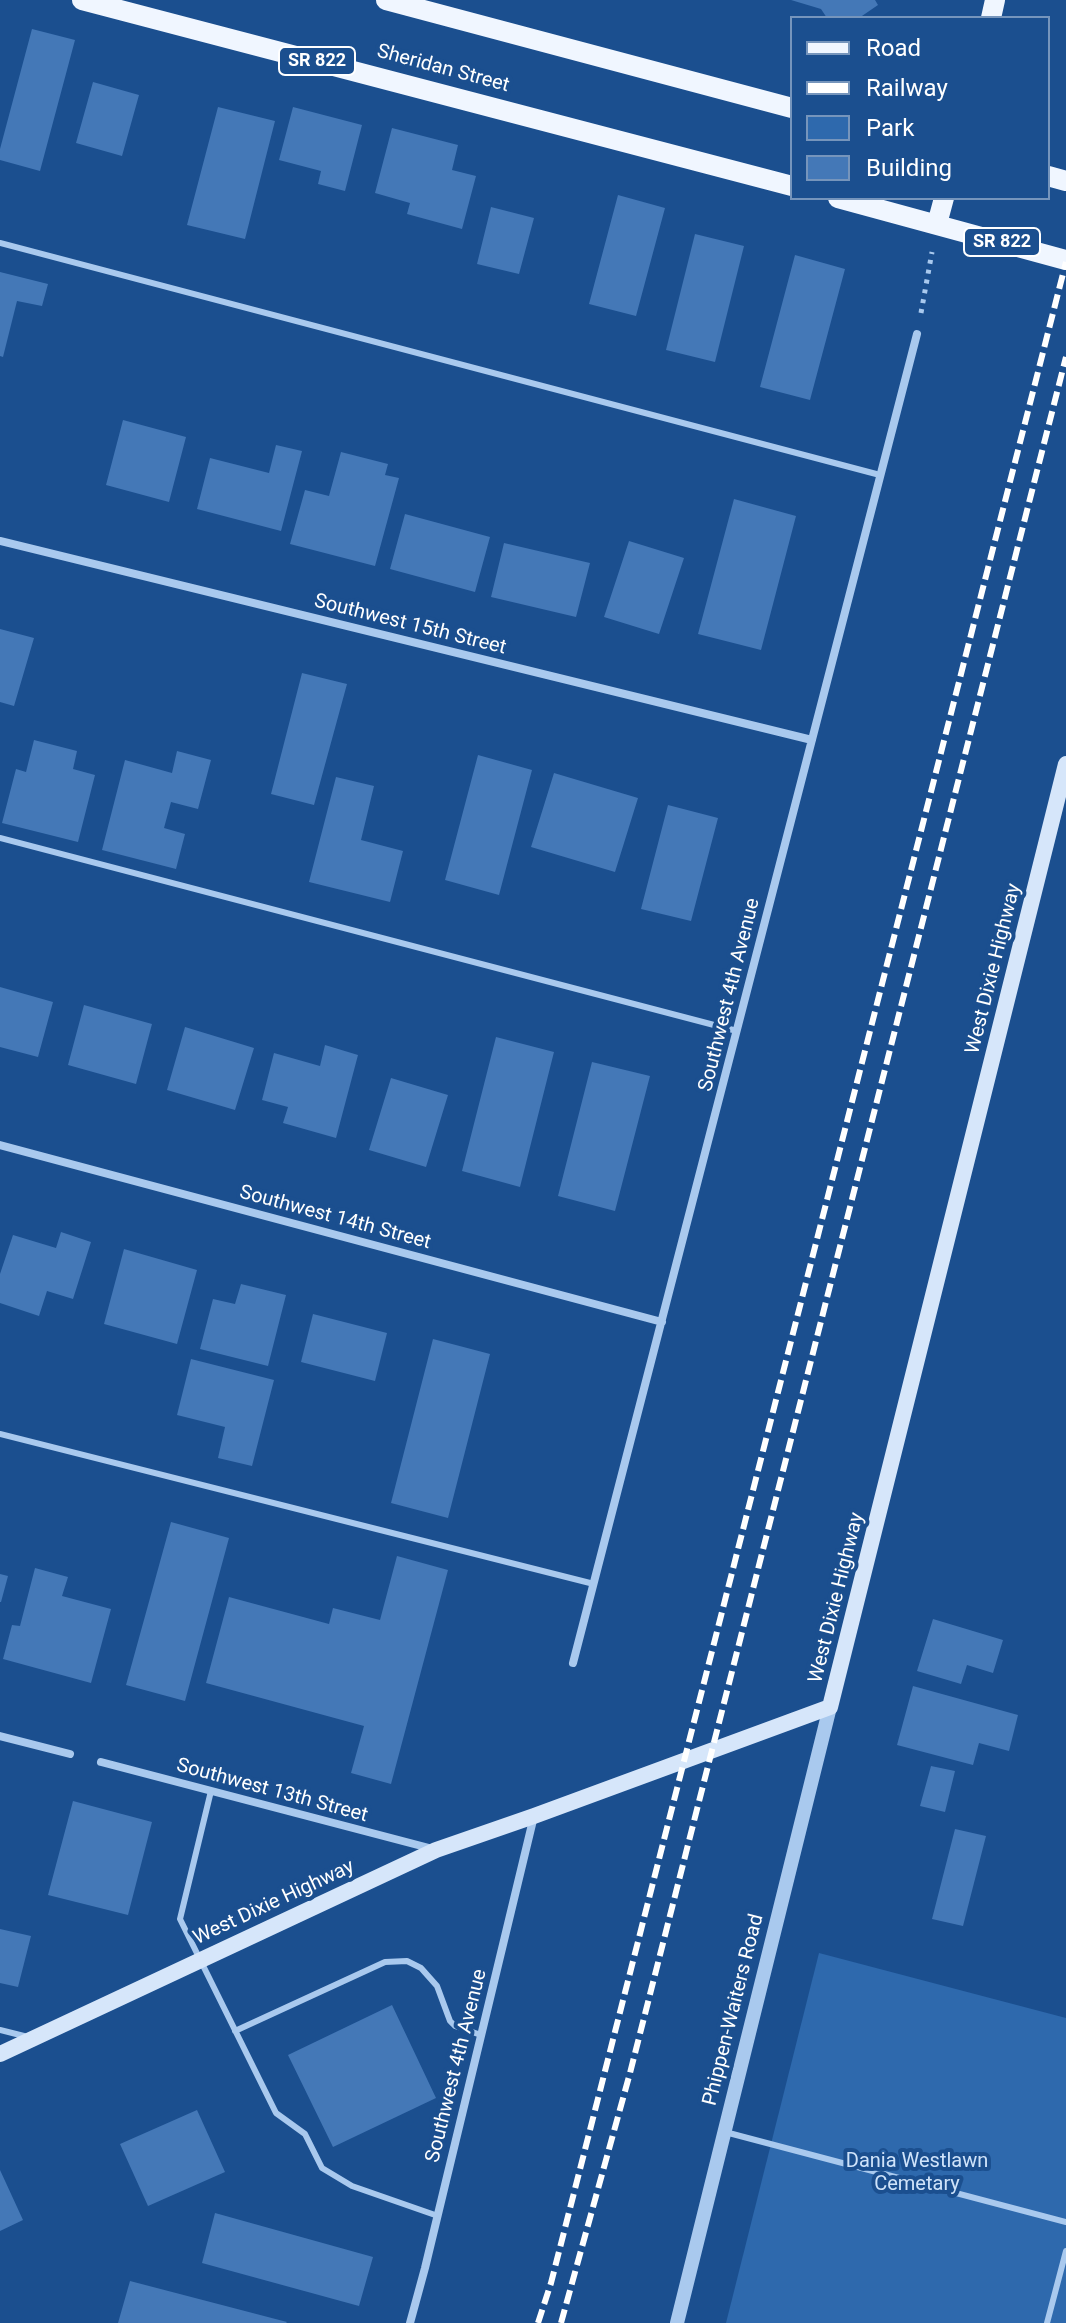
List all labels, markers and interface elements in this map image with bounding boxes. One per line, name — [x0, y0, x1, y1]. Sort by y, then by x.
legend — [790, 16, 1050, 200]
text: Road — [866, 34, 921, 62]
street label: Sheridan Street — [374, 40, 512, 98]
road number: SR 822 — [279, 47, 355, 75]
text: Railway — [866, 74, 948, 102]
text: Park — [866, 114, 914, 142]
text: Building — [866, 154, 952, 182]
road number: SR 822 — [964, 228, 1040, 256]
street label: Southwest 15th Street — [311, 590, 509, 660]
street label: West Dixie Highway — [961, 881, 1027, 1057]
street label: Southwest 4th Avenue — [694, 896, 766, 1094]
street label: Southwest 14th Street — [237, 1181, 433, 1255]
street label: West Dixie Highway — [804, 1510, 870, 1686]
street label: Southwest 13th Street — [174, 1754, 370, 1828]
street label: West Dixie Highway — [190, 1855, 358, 1951]
street label: Phippen-Waiters Road — [699, 1912, 769, 2108]
street label: Southwest 4th Avenue — [421, 1967, 493, 2165]
park label: Dania Westlawn Cemetary — [846, 2150, 988, 2197]

